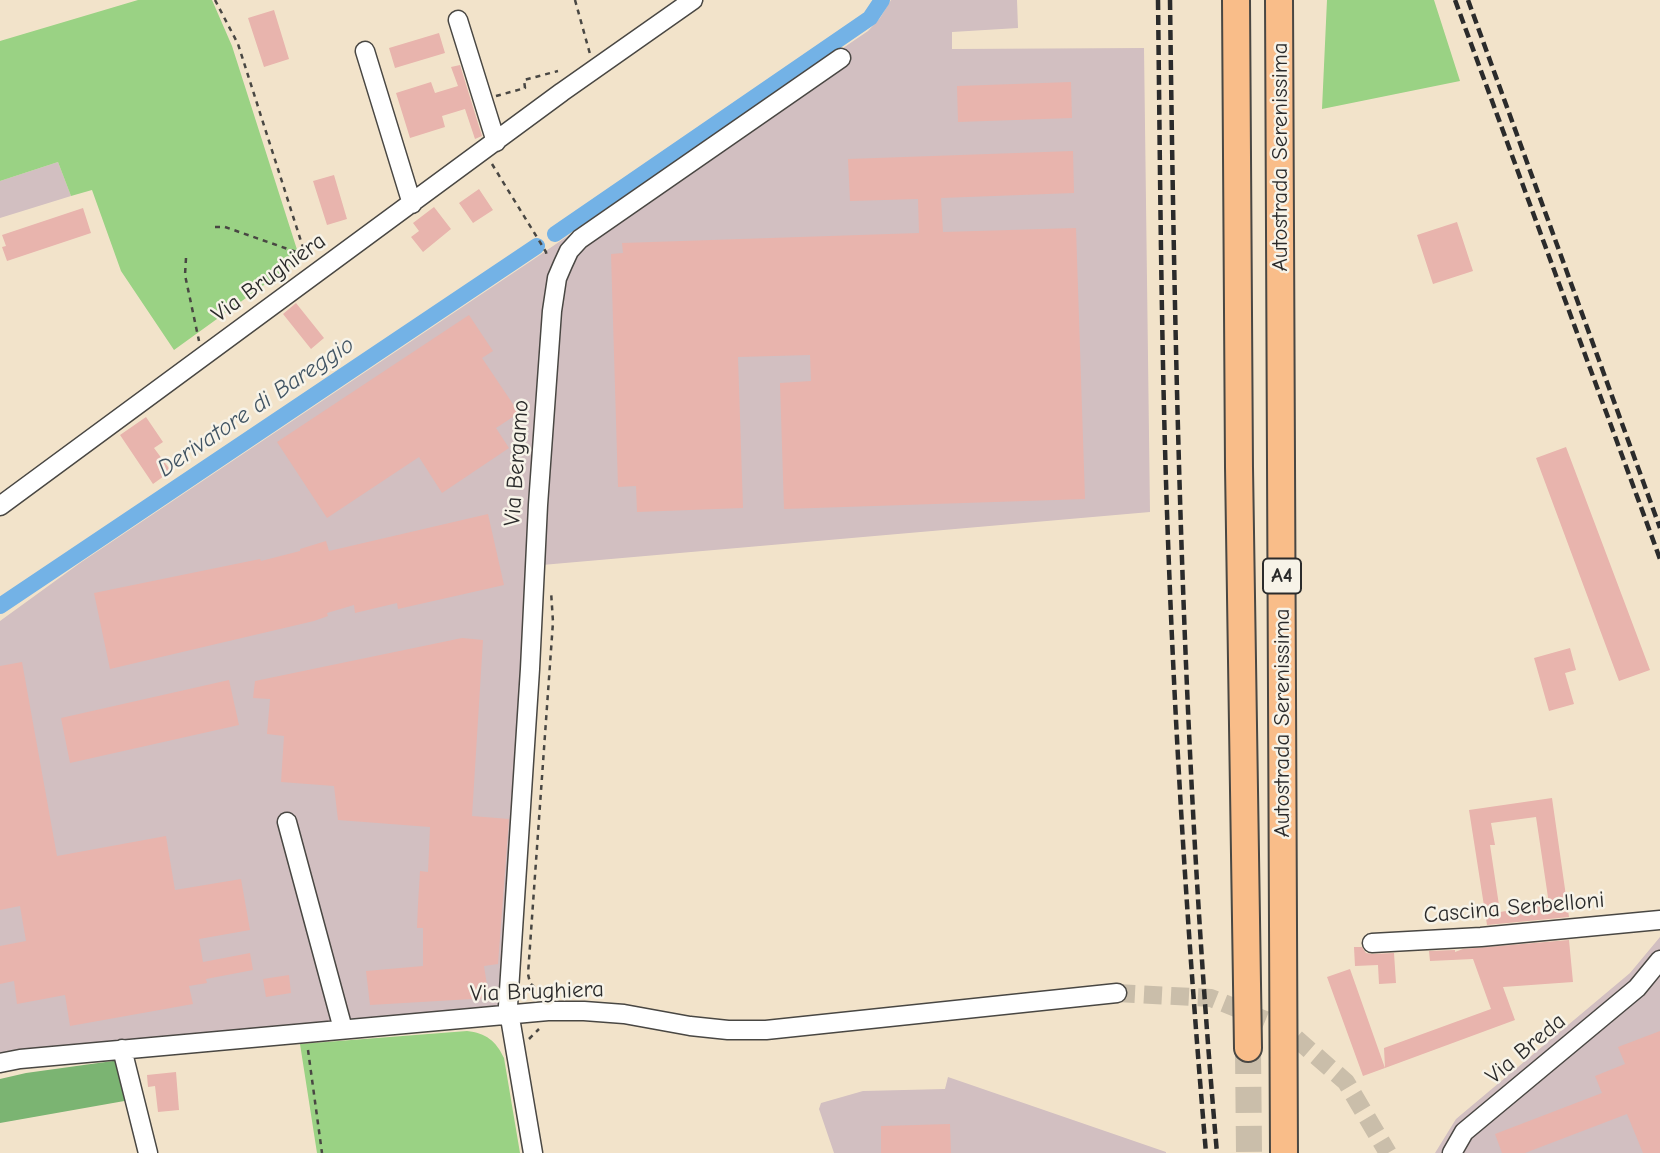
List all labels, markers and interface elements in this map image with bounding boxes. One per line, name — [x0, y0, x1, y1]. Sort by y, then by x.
street label: Autostrada Serenissima — [1266, 42, 1294, 272]
street label: Via Brughiera — [207, 227, 331, 329]
water label: Derivatore di Bareggio — [152, 331, 360, 483]
street label: Via Bergamo — [499, 399, 535, 527]
road number: A4 — [1263, 558, 1301, 594]
street label: Autostrada Serenissima — [1268, 608, 1296, 838]
street label: Cascina Serbelloni — [1422, 886, 1606, 930]
street label: Via Brughiera — [470, 976, 604, 1008]
street label: Via Breda — [1480, 1008, 1572, 1090]

